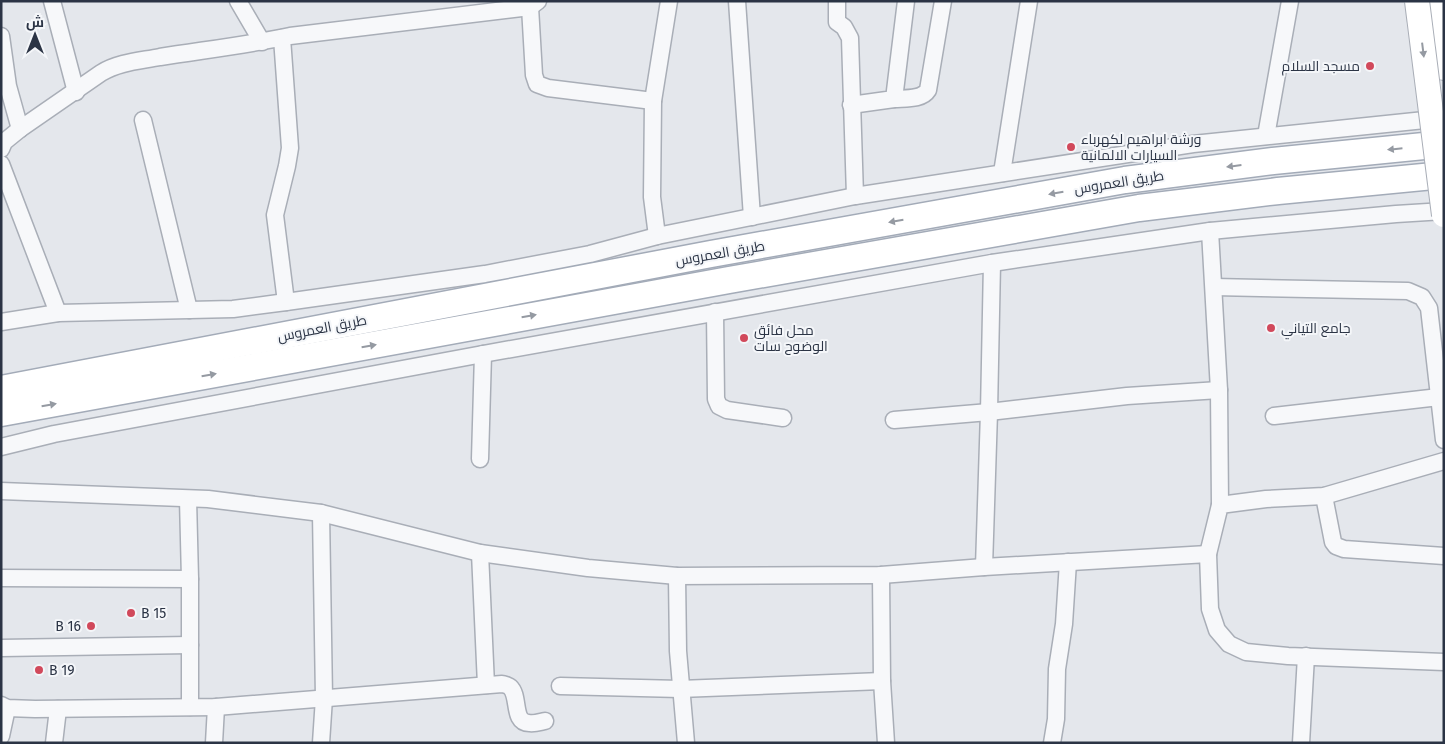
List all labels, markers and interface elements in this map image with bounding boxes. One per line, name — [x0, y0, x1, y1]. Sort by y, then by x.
north arrow — [10, 10, 60, 60]
text: ش — [26, 14, 44, 31]
one-way arrow — [1419, 42, 1427, 58]
place label: مسجد السلام — [1282, 58, 1360, 76]
marker: مسجد السلام — [1364, 60, 1376, 72]
place label: ورشة ابراهيم لكهرباء السيارات الالمانية — [1081, 131, 1201, 164]
marker: ورشة ابراهيم لكهرباء السيارات الالمانية — [1065, 141, 1077, 153]
one-way arrow — [1387, 145, 1403, 153]
one-way arrow — [1225, 162, 1241, 170]
street label: طريق العمروس — [1073, 167, 1165, 198]
one-way arrow — [1047, 189, 1063, 197]
one-way arrow — [887, 218, 903, 226]
street label: طريق العمروس — [674, 237, 766, 270]
street label: طريق العمروس — [276, 312, 368, 345]
one-way arrow — [521, 312, 537, 320]
place label: جامع التياني — [1281, 320, 1351, 340]
place label: محل فائق الوضوح سات — [754, 322, 828, 355]
marker: جامع التياني — [1265, 322, 1277, 334]
marker: محل فائق الوضوح سات — [738, 332, 750, 344]
one-way arrow — [361, 341, 377, 349]
one-way arrow — [201, 371, 217, 379]
one-way arrow — [42, 400, 58, 408]
place label: B 15 — [141, 605, 166, 622]
marker: B 15 — [125, 607, 137, 619]
place label: B 16 — [55, 618, 81, 635]
marker: B 16 — [85, 620, 97, 632]
place label: B 19 — [49, 662, 75, 679]
marker: B 19 — [33, 664, 45, 676]

